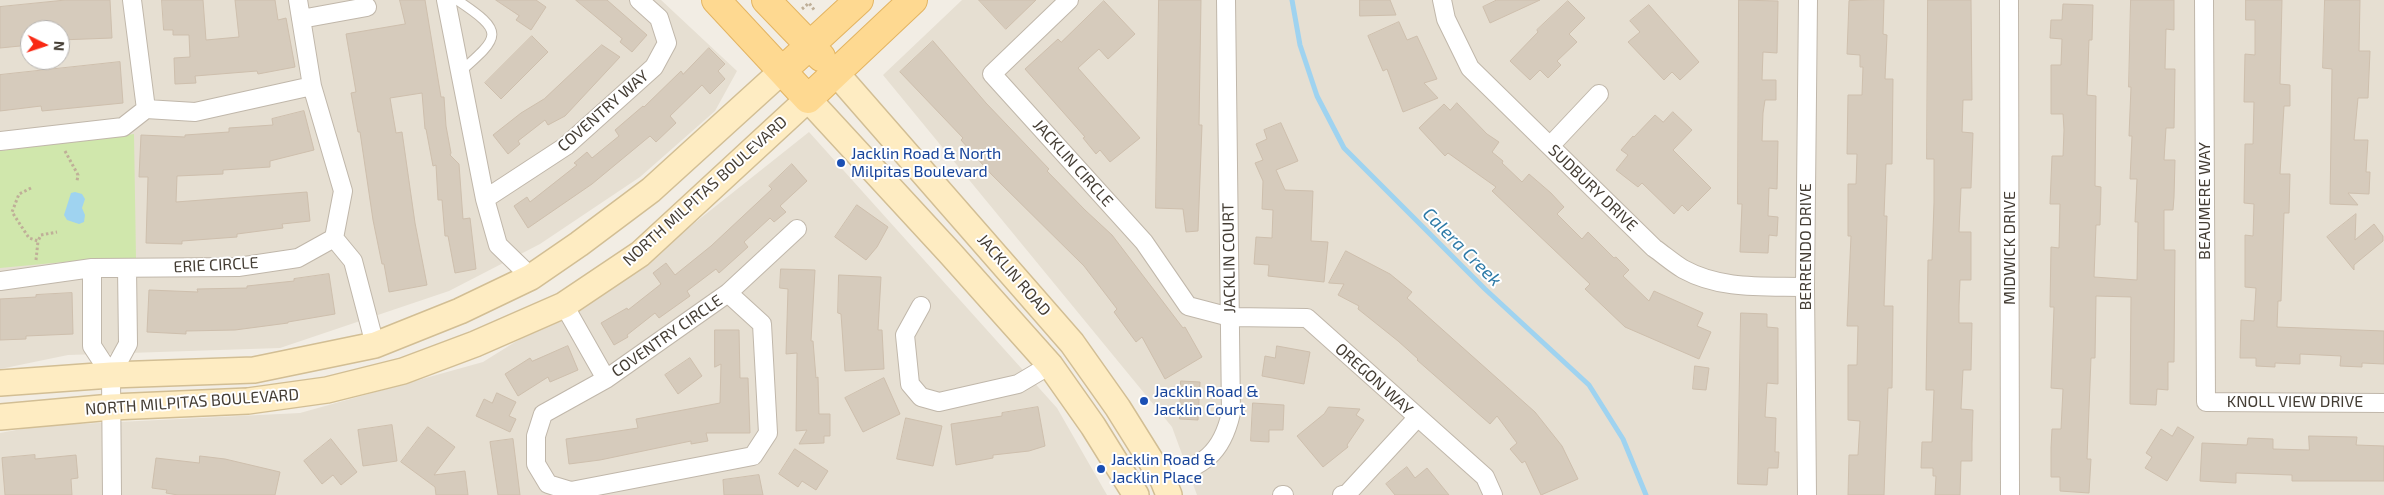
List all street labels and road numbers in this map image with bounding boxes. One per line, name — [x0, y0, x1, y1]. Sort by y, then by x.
street label: COVENTRY WAY — [554, 66, 652, 156]
street label: NORTH MILPITAS BOULEVARD — [619, 112, 791, 270]
street label: JACKLIN CIRCLE — [1029, 115, 1117, 211]
street label: SUDBURY DRIVE — [1544, 141, 1642, 235]
street label: BEAUMERE WAY — [2195, 142, 2215, 260]
street label: BERRENDO DRIVE — [1796, 183, 1816, 311]
street label: MIDWICK DRIVE — [2000, 191, 2020, 305]
street label: JACKLIN COURT — [1218, 203, 1240, 313]
street label: JACKLIN ROAD — [973, 230, 1055, 320]
street label: ERIE CIRCLE — [173, 253, 259, 277]
street label: COVENTRY CIRCLE — [608, 291, 726, 381]
street label: OREGON WAY — [1331, 339, 1417, 419]
street label: NORTH MILPITAS BOULEVARD — [84, 385, 300, 419]
street label: KNOLL VIEW DRIVE — [2227, 392, 2363, 412]

